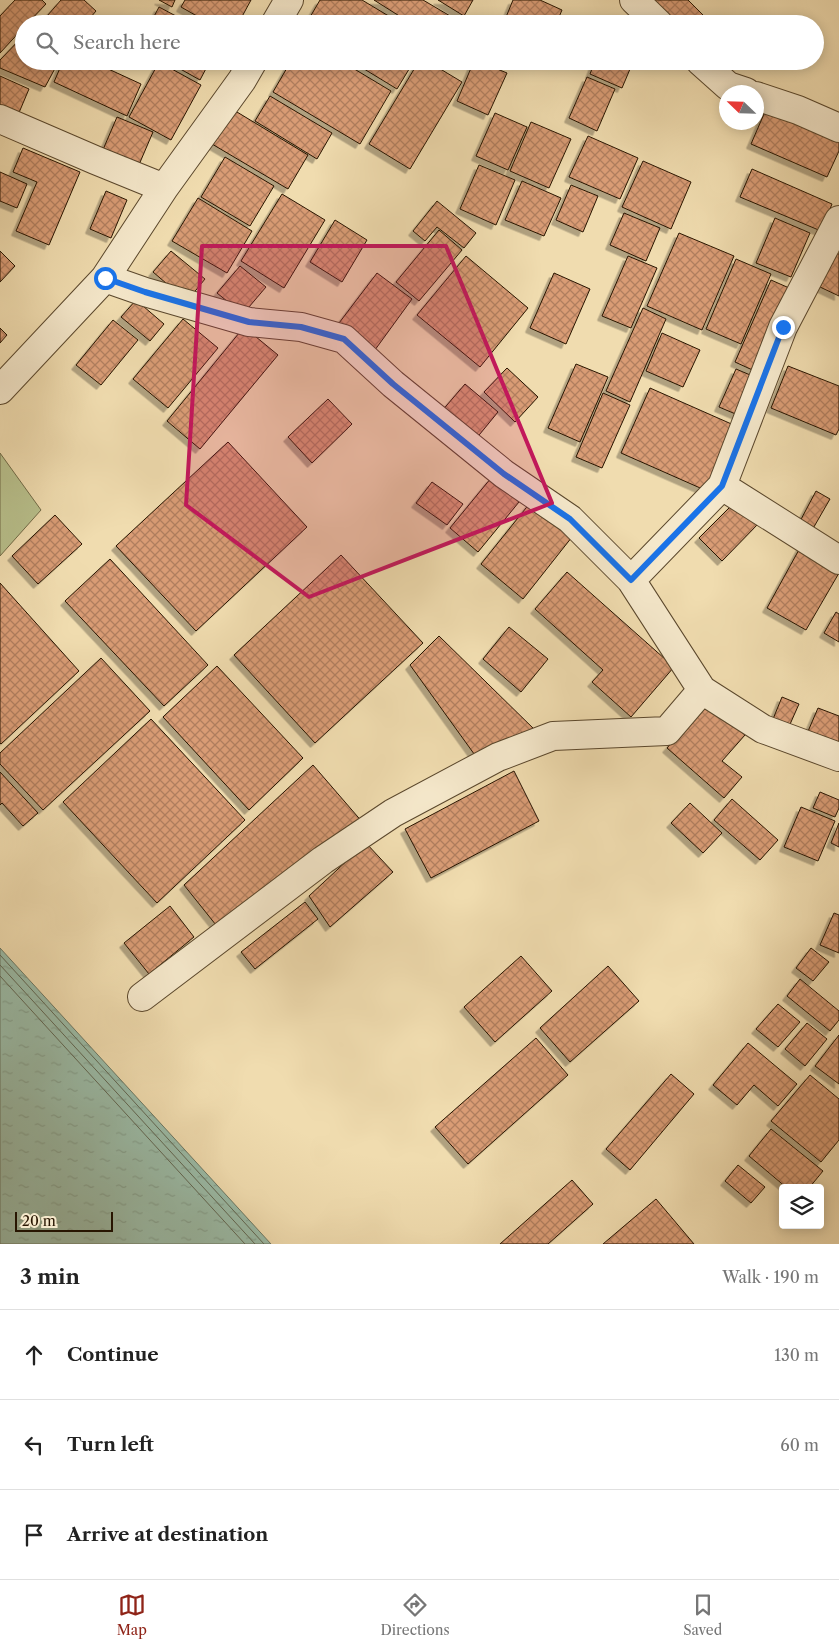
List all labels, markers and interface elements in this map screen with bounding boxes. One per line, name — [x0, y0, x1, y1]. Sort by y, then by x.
search box — [15, 15, 824, 70]
icon: search — [33, 29, 61, 57]
text: Search here — [73, 31, 181, 54]
north arrow — [719, 85, 764, 130]
route start — [94, 267, 117, 290]
route end — [772, 316, 795, 339]
map controls — [779, 1184, 824, 1229]
button: layers — [779, 1184, 824, 1229]
scale bar — [15, 1209, 112, 1232]
text: 20 m — [22, 1212, 56, 1230]
text: 3 min — [20, 1264, 80, 1289]
text: Walk · 190 m — [722, 1267, 819, 1287]
icon: ahead — [20, 1341, 48, 1369]
text: Continue — [67, 1343, 159, 1366]
text: 130 m — [774, 1345, 819, 1365]
icon: left — [20, 1431, 48, 1459]
text: Turn left — [67, 1433, 154, 1456]
text: 60 m — [780, 1435, 819, 1455]
icon: arrive — [20, 1521, 48, 1549]
text: Arrive at destination — [67, 1523, 268, 1546]
tab: Map — [117, 1591, 147, 1639]
tab: Directions — [380, 1591, 450, 1639]
tab: Saved — [683, 1591, 722, 1639]

